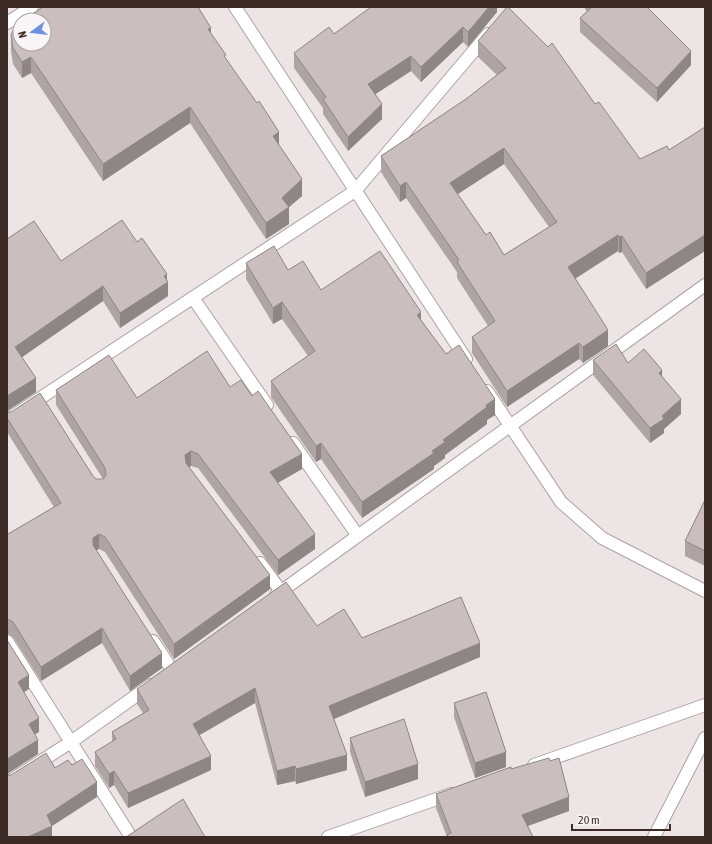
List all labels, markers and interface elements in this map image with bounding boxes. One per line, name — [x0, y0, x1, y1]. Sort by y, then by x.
north arrow — [12, 12, 52, 52]
text: N — [16, 30, 29, 39]
scale bar — [572, 806, 670, 832]
text: 20 m — [578, 813, 600, 827]

